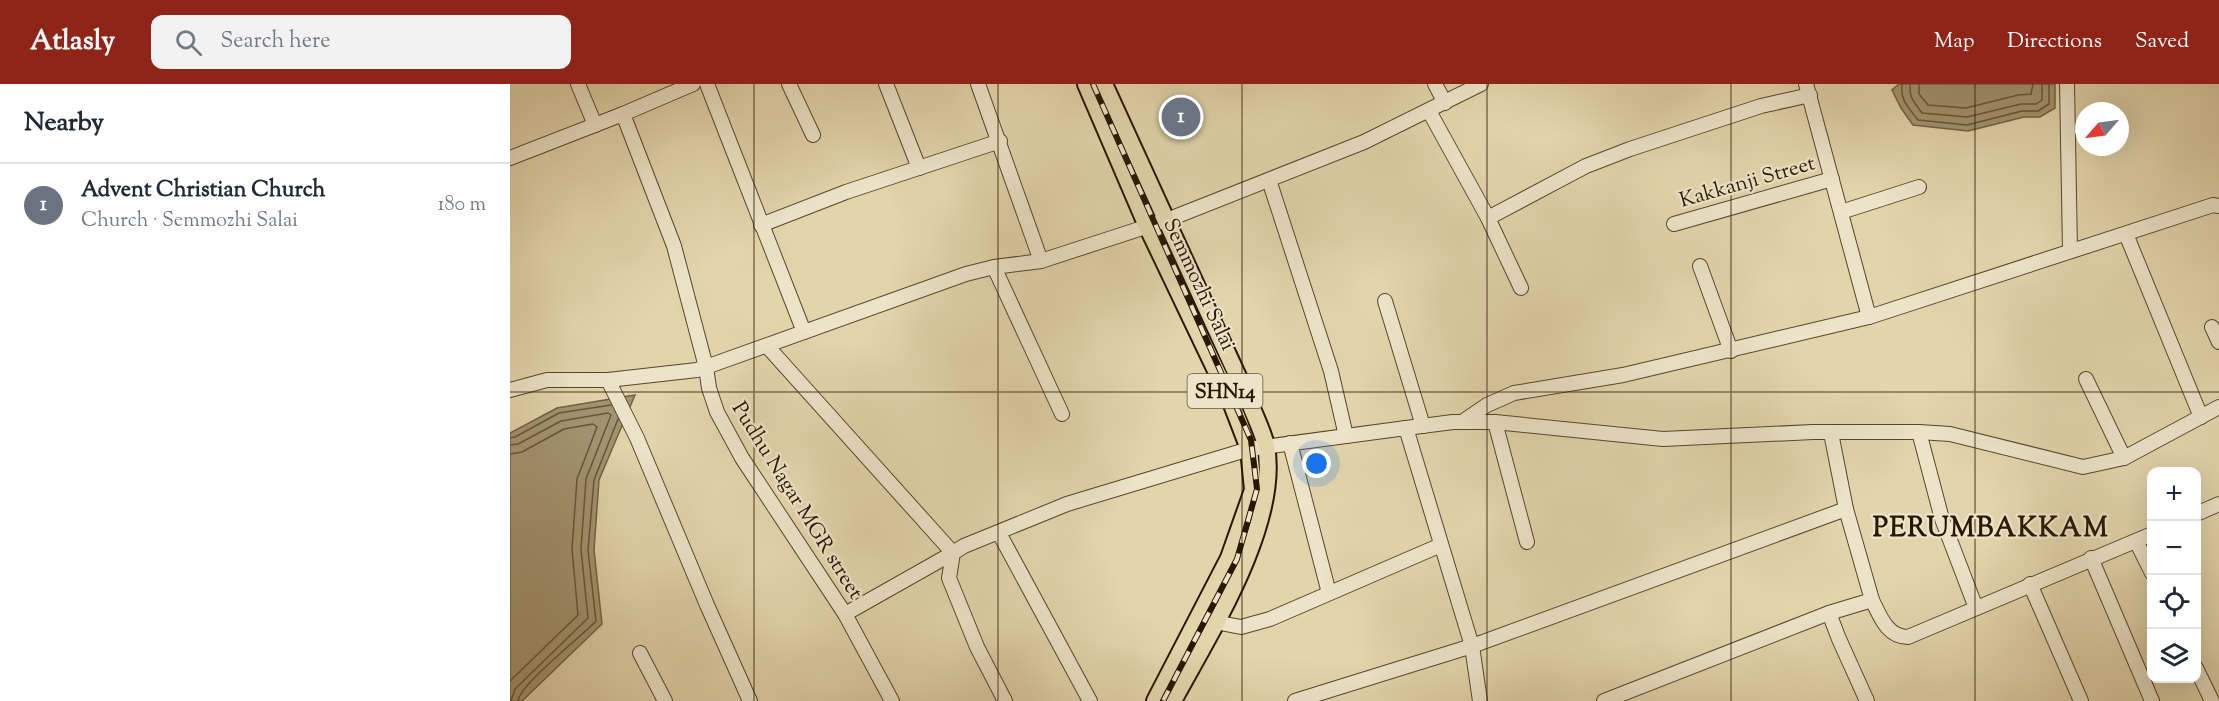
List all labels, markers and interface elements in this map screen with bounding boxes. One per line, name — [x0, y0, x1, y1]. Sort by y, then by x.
search box — [151, 15, 571, 69]
text: Atlasly — [30, 22, 115, 62]
icon: search — [172, 26, 205, 59]
text: Search here — [220, 26, 331, 58]
text: Map — [1934, 27, 1974, 57]
text: Directions — [2007, 27, 2102, 57]
text: Saved — [2135, 27, 2189, 57]
pin: 1 — [1162, 94, 1200, 140]
north arrow — [2075, 102, 2129, 156]
text: Nearby — [24, 105, 104, 142]
street label: Kakkanji Street — [1676, 149, 1819, 217]
text: Advent Christian Church — [81, 175, 325, 207]
text: 1 — [40, 191, 47, 220]
text: 180 m — [438, 191, 486, 220]
text: Church · Semmozhi Salai — [81, 207, 298, 236]
street label: Semmozhi Salai — [1154, 214, 1242, 356]
road number: SHN14 — [1188, 374, 1262, 408]
street label: Pudhu Nagar MGR street — [723, 396, 869, 606]
your location — [1302, 449, 1331, 478]
map controls — [2147, 467, 2201, 683]
button: + — [2147, 467, 2201, 521]
district label: PERUMBAKKAM — [1873, 510, 2109, 549]
button: − — [2147, 521, 2201, 575]
button: locate — [2147, 575, 2201, 629]
button: layers — [2147, 629, 2201, 683]

